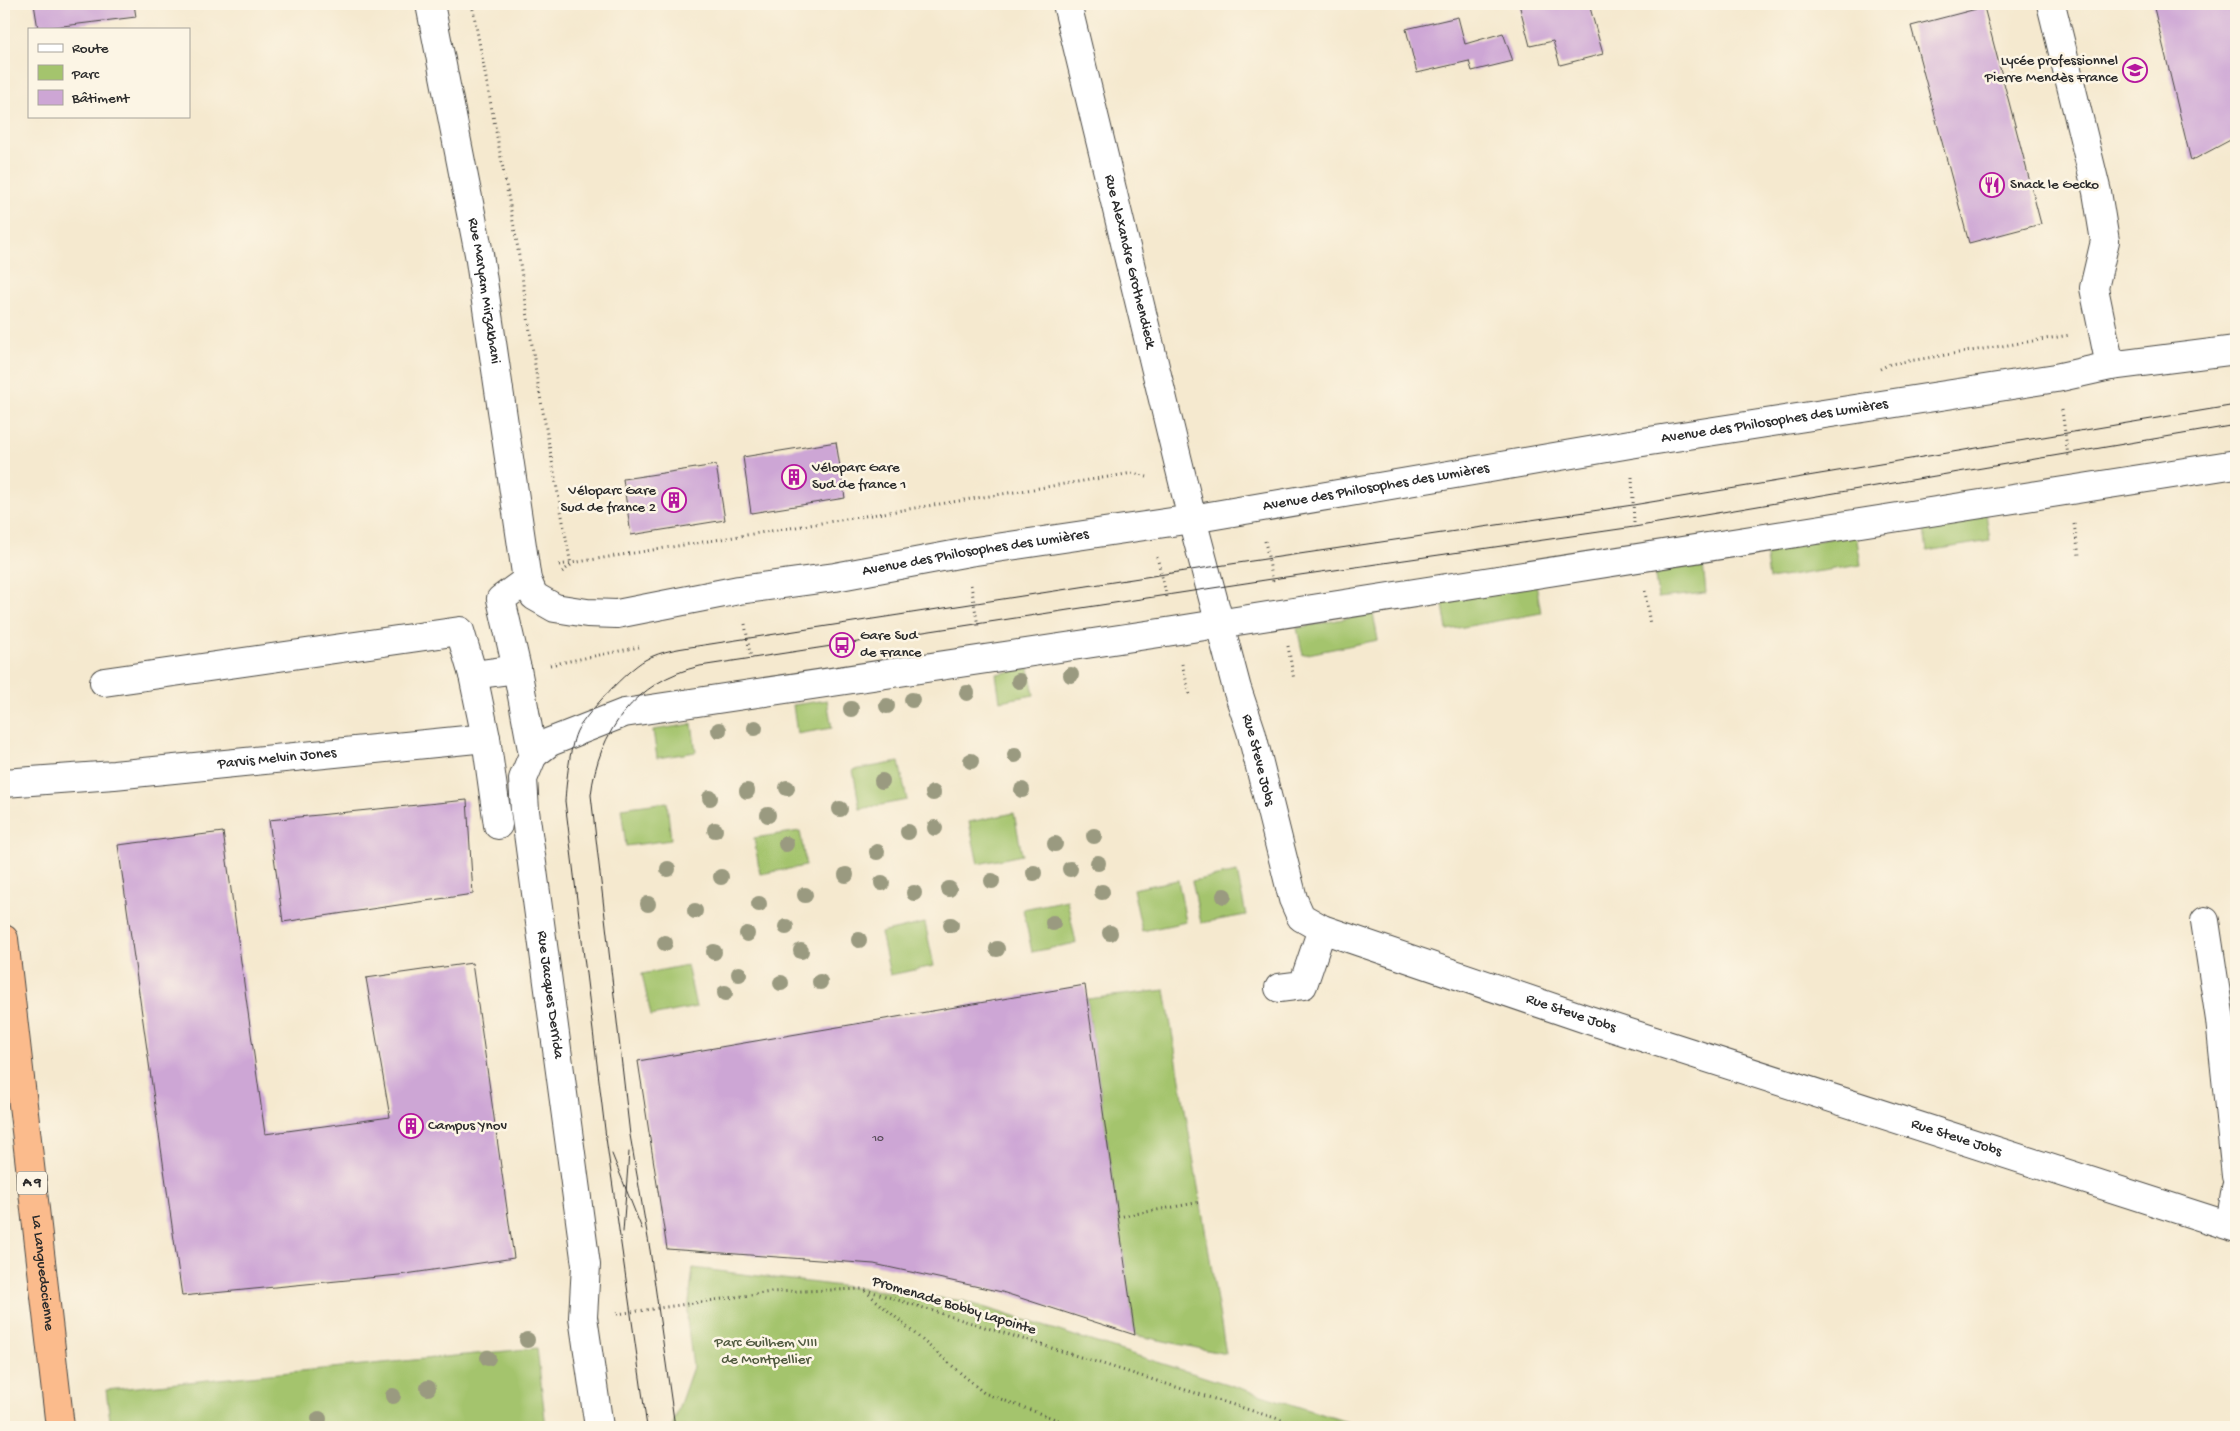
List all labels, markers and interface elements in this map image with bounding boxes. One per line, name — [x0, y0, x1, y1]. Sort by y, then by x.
legend — [28, 28, 190, 118]
text: Route — [72, 40, 109, 58]
place label: Lycée professionnel Pierre Mendès France — [1984, 52, 2118, 87]
school or university icon: Lycée professionnel Pierre Mendès France — [2122, 57, 2148, 83]
text: Parc — [71, 66, 100, 84]
text: Bâtiment — [71, 90, 131, 108]
restaurant icon: Snack le Gecko — [1979, 172, 2005, 198]
street label: Rue Alexandre Grothendieck — [1100, 173, 1160, 352]
place label: Snack le Gecko — [2010, 176, 2099, 194]
street label: Rue Maryam Mirzakhani — [463, 216, 504, 365]
street label: Avenue des Philosophes des Lumières — [1660, 395, 1890, 448]
place label: Véloparc Gare Sud de france 1 — [811, 459, 906, 494]
street label: Avenue des Philosophes des Lumières — [1262, 459, 1491, 516]
building icon: Véloparc Gare Sud de france 1 — [781, 464, 807, 490]
place label: Véloparc Gare Sud de france 2 — [560, 482, 656, 517]
building icon: Véloparc Gare Sud de france 2 — [661, 487, 687, 513]
street label: Avenue des Philosophes des Lumières — [861, 525, 1090, 581]
place label: Gare Sud de France — [860, 627, 922, 662]
bus stop icon: Gare Sud de France — [829, 632, 855, 658]
street label: Rue Steve Jobs — [1237, 712, 1279, 808]
street label: Parvis Melvin Jones — [216, 744, 338, 774]
street label: Rue Jacques Derrida — [532, 930, 567, 1061]
street label: Rue Steve Jobs — [1523, 990, 1619, 1037]
building icon: Campus Ynov — [398, 1113, 424, 1139]
street label: Rue Steve Jobs — [1909, 1115, 2004, 1161]
place label: Campus Ynov — [428, 1117, 507, 1135]
house number: 10 — [871, 1132, 884, 1146]
road number: A 9 — [17, 1172, 47, 1194]
street label: La Languedocienne — [27, 1214, 58, 1332]
street label: Promenade Bobby Lapointe — [869, 1272, 1039, 1340]
park label: Parc Guilhem VIII de Montpellier — [714, 1334, 817, 1369]

